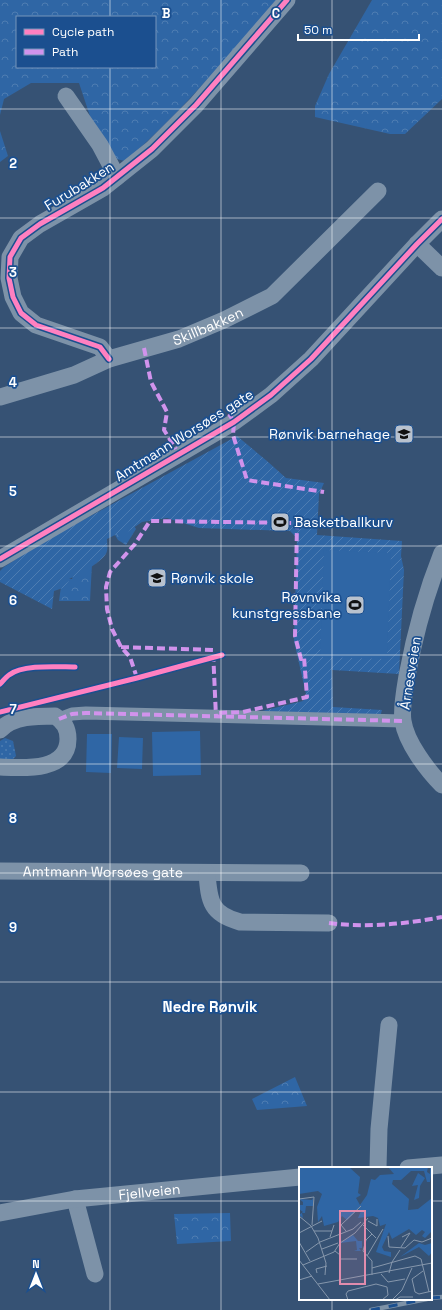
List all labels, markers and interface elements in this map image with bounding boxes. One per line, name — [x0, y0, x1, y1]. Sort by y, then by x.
text: B — [162, 5, 171, 22]
text: C — [272, 5, 280, 22]
legend — [16, 16, 156, 68]
scale bar — [298, 16, 419, 42]
text: 50 m — [304, 22, 332, 38]
text: Cycle path — [52, 24, 114, 40]
text: Path — [52, 44, 78, 60]
text: 2 — [9, 155, 17, 172]
street label: Furubakken — [41, 158, 117, 214]
text: 3 — [9, 264, 17, 281]
street label: Skillbakken — [171, 303, 246, 349]
text: 4 — [9, 374, 17, 391]
street label: Amtmann Worsøes gate — [111, 385, 257, 485]
school or university icon: Rønvik barnehage — [393, 423, 415, 445]
place label: Rønvik barnehage — [269, 425, 390, 443]
text: 5 — [9, 483, 17, 500]
sports icon: Basketballkurv — [269, 511, 291, 533]
place label: Basketballkurv — [294, 513, 394, 531]
school or university icon: Rønvik skole — [146, 567, 168, 589]
place label: Rønvik skole — [171, 569, 254, 587]
place label: Røvnvika kunstgressbane — [232, 588, 341, 622]
text: 6 — [9, 592, 17, 609]
sports icon: Røvnvika kunstgressbane — [344, 594, 366, 616]
street label: Årnesveien — [395, 635, 425, 711]
text: 7 — [9, 701, 17, 718]
text: 8 — [9, 810, 17, 827]
street label: Amtmann Worsøes gate — [23, 862, 183, 881]
text: 9 — [9, 919, 17, 936]
district label: Nedre Rønvik — [163, 997, 258, 1016]
inset map — [299, 1167, 432, 1300]
street label: Fjellveien — [118, 1180, 181, 1204]
north arrow — [16, 1254, 56, 1294]
text: N — [32, 1257, 40, 1271]

